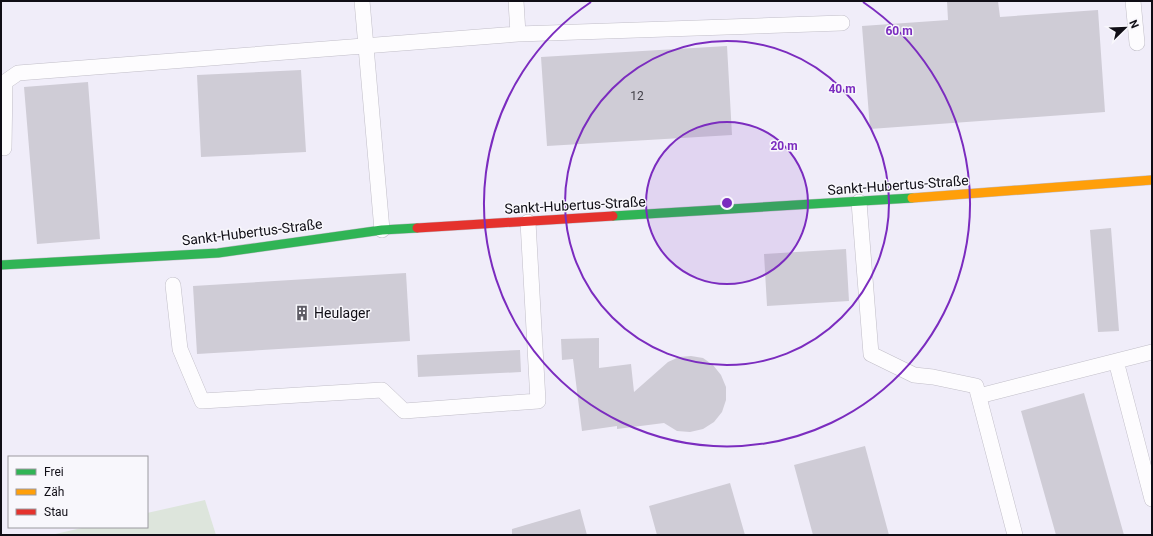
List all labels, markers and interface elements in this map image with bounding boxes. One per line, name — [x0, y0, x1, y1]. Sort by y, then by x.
north arrow — [1105, 8, 1145, 48]
text: N — [1126, 18, 1141, 31]
text: 60 m — [885, 24, 913, 38]
text: 40 m — [828, 82, 856, 96]
house number: 12 — [630, 89, 644, 103]
text: 20 m — [770, 139, 798, 153]
street label: Sankt-Hubertus-Straße — [827, 172, 969, 198]
street label: Sankt-Hubertus-Straße — [504, 193, 646, 217]
centre of rings — [720, 196, 734, 210]
street label: Sankt-Hubertus-Straße — [181, 215, 323, 249]
building icon: Heulager — [293, 304, 311, 322]
place label: Heulager — [314, 305, 370, 321]
legend — [8, 456, 148, 528]
text: Frei — [44, 465, 64, 479]
text: Zäh — [44, 485, 64, 499]
text: Stau — [44, 505, 68, 519]

